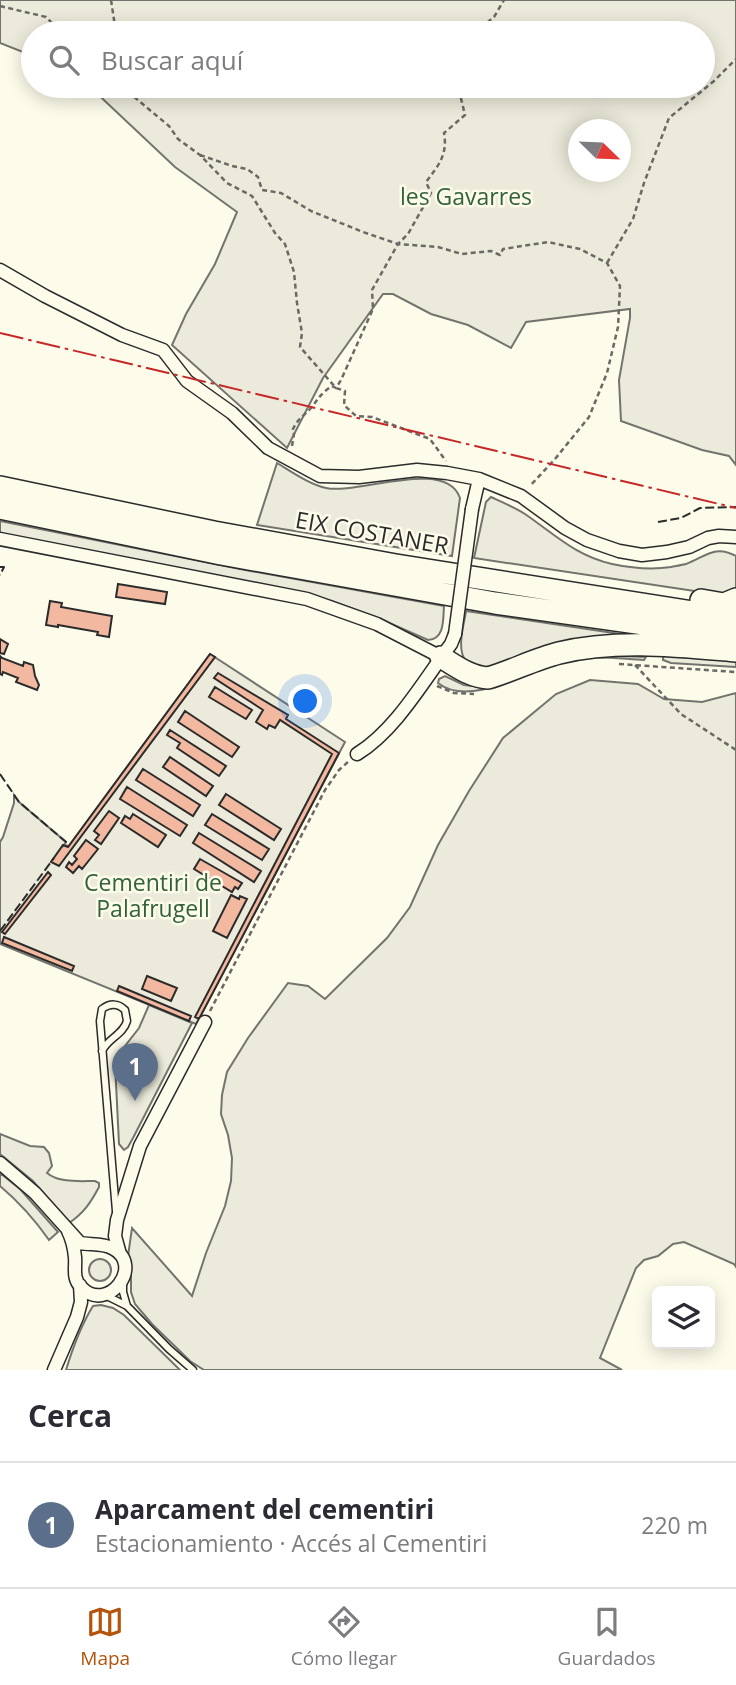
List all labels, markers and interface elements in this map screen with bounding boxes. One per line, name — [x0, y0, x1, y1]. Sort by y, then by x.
search box — [21, 21, 715, 98]
icon: search — [45, 41, 83, 79]
text: Buscar aquí — [101, 42, 243, 78]
north arrow — [568, 119, 631, 182]
park label: les Gavarres — [400, 180, 532, 212]
street label: EIX COSTANER — [293, 503, 451, 561]
your location — [288, 684, 322, 718]
park label: Cementiri de Palafrugell — [84, 866, 222, 924]
pin: 1 — [112, 1043, 158, 1101]
map controls — [652, 1286, 715, 1349]
button: layers — [652, 1286, 715, 1349]
text: Cerca — [28, 1395, 112, 1436]
text: Aparcament del cementiri — [95, 1491, 434, 1527]
text: 1 — [44, 1509, 58, 1541]
text: 220 m — [641, 1509, 708, 1541]
text: Estacionamiento · Accés al Cementiri — [95, 1527, 487, 1559]
tab: Mapa — [80, 1603, 130, 1671]
tab: Cómo llegar — [291, 1603, 397, 1671]
tab: Guardados — [558, 1603, 656, 1671]

